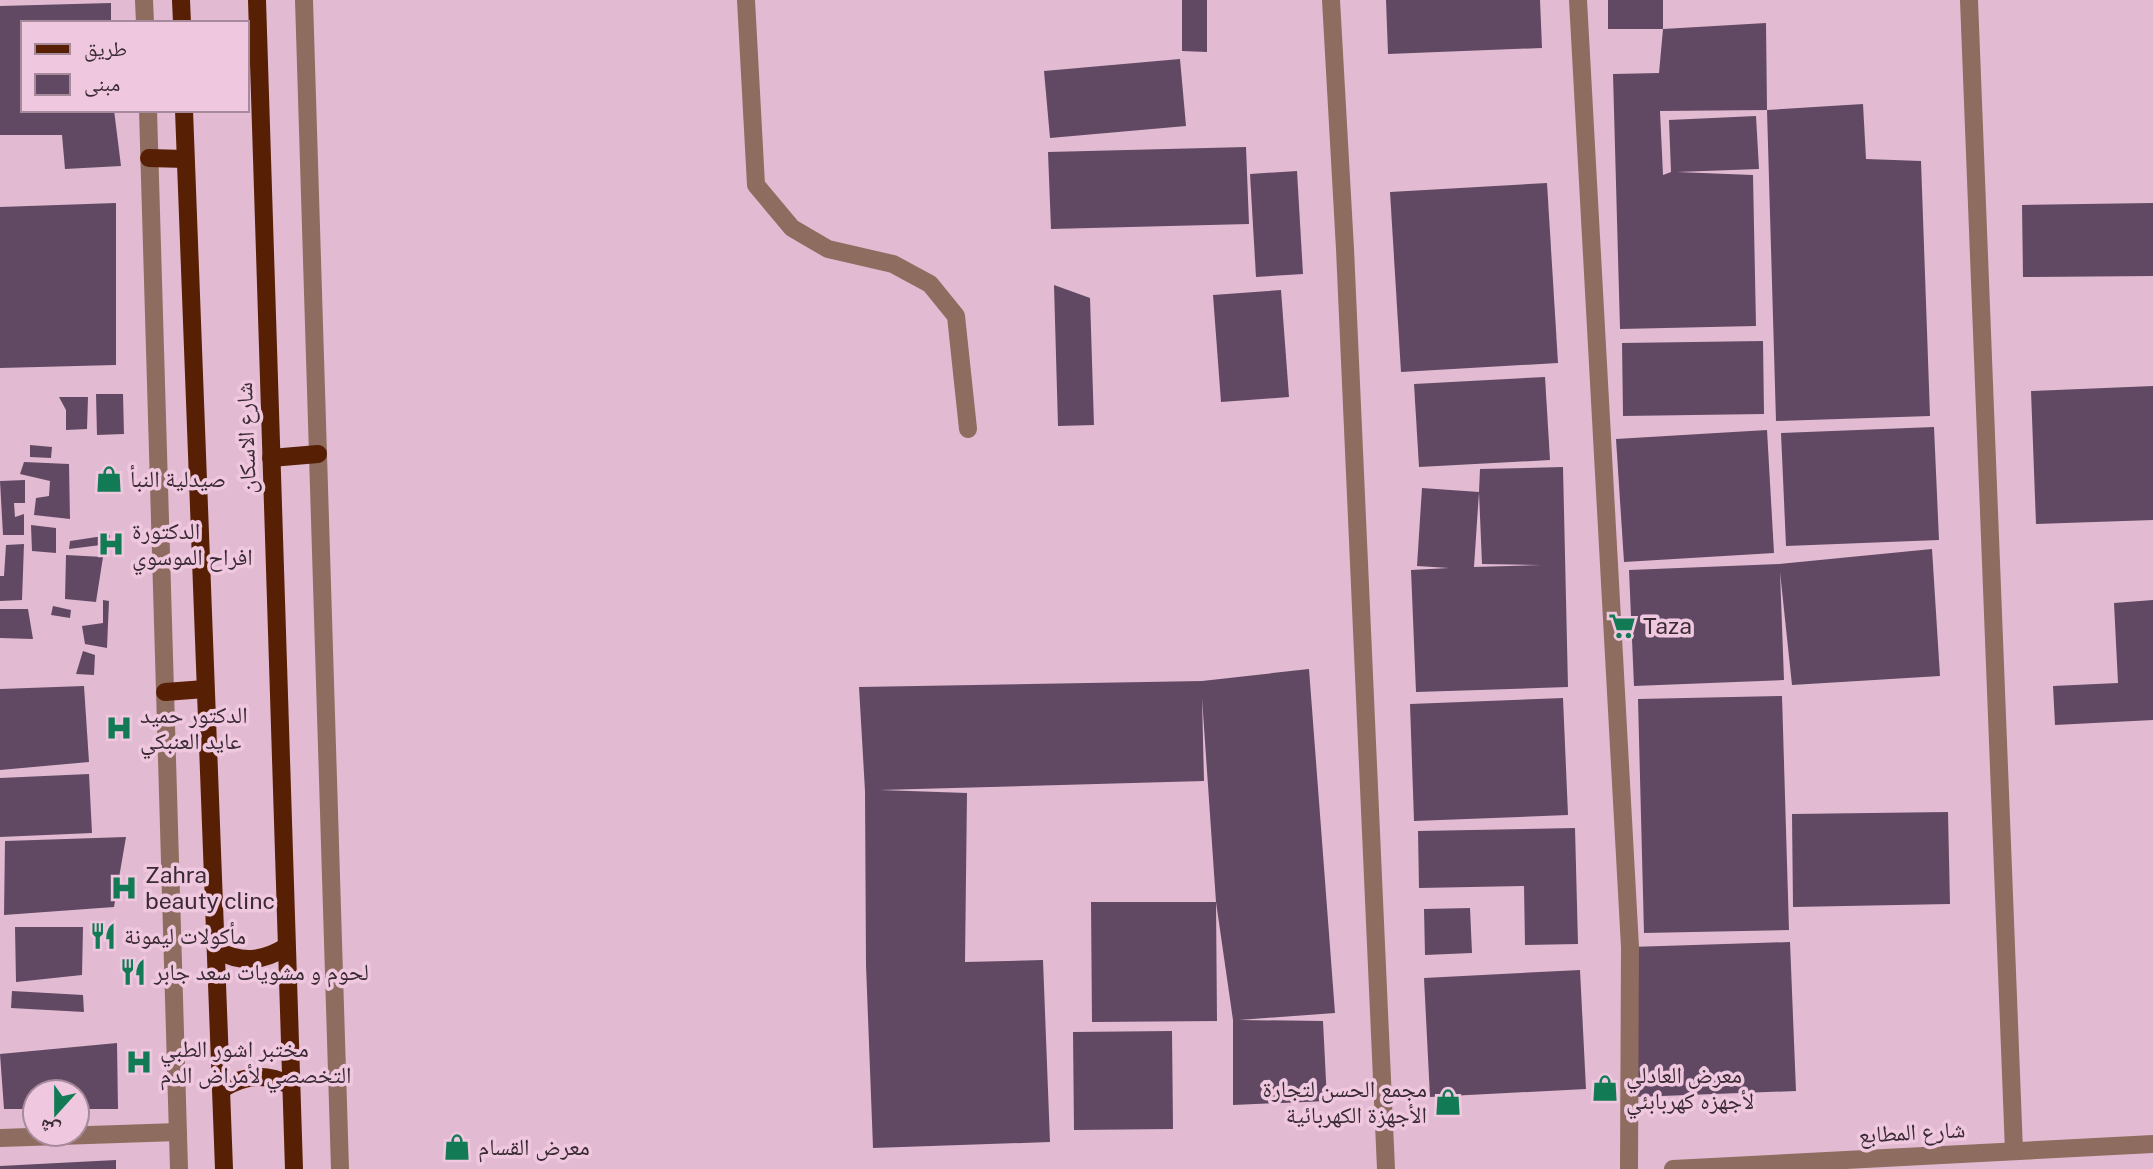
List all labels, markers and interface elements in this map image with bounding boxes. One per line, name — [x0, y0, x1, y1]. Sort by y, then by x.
legend — [21, 21, 248, 112]
text: طريق — [84, 36, 127, 62]
text: مبنى — [84, 71, 120, 97]
street label: شارع الاسكان — [230, 382, 263, 494]
shop icon: صيدلية النبأ — [94, 464, 124, 494]
place label: صيدلية النبأ — [130, 465, 226, 493]
place label: الدكتورة افراح الموسوي — [132, 517, 253, 576]
hospital icon: الدكتورة افراح الموسوي — [96, 529, 126, 559]
supermarket icon: Taza — [1607, 611, 1637, 641]
place label: Taza — [1643, 612, 1692, 639]
place label: الدكتور حميد عايد العنبكي — [140, 701, 248, 760]
hospital icon: الدكتور حميد عايد العنبكي — [104, 713, 134, 743]
place label: Zahra beauty clinc — [145, 861, 275, 914]
hospital icon: Zahra beauty clinc — [109, 873, 139, 903]
restaurant icon: مأكولات ليمونة — [88, 921, 118, 951]
place label: مأكولات ليمونة — [124, 922, 246, 949]
restaurant icon: لحوم و مشويات سعد جابر — [118, 957, 148, 987]
place label: لحوم و مشويات سعد جابر — [153, 958, 369, 988]
place label: مختبر اشور الطبي التخصصي لأمراض الدم — [160, 1035, 352, 1094]
hospital icon: مختبر اشور الطبي التخصصي لأمراض الدم — [124, 1047, 154, 1077]
place label: معرض العادلي لأجهزه كهربابئي — [1626, 1061, 1754, 1120]
shop icon: معرض العادلي لأجهزه كهربابئي — [1590, 1073, 1620, 1103]
place label: مجمع الحسن لتجارة الأجهزة الكهربائية — [1263, 1075, 1427, 1129]
north arrow — [21, 1078, 91, 1148]
shop icon: مجمع الحسن لتجارة الأجهزة الكهربائية — [1433, 1087, 1463, 1117]
text: ش — [37, 1114, 64, 1143]
street label: شارع المطابع — [1858, 1115, 1966, 1150]
shop icon: معرض القسام — [442, 1132, 472, 1162]
place label: معرض القسام — [478, 1133, 590, 1163]

